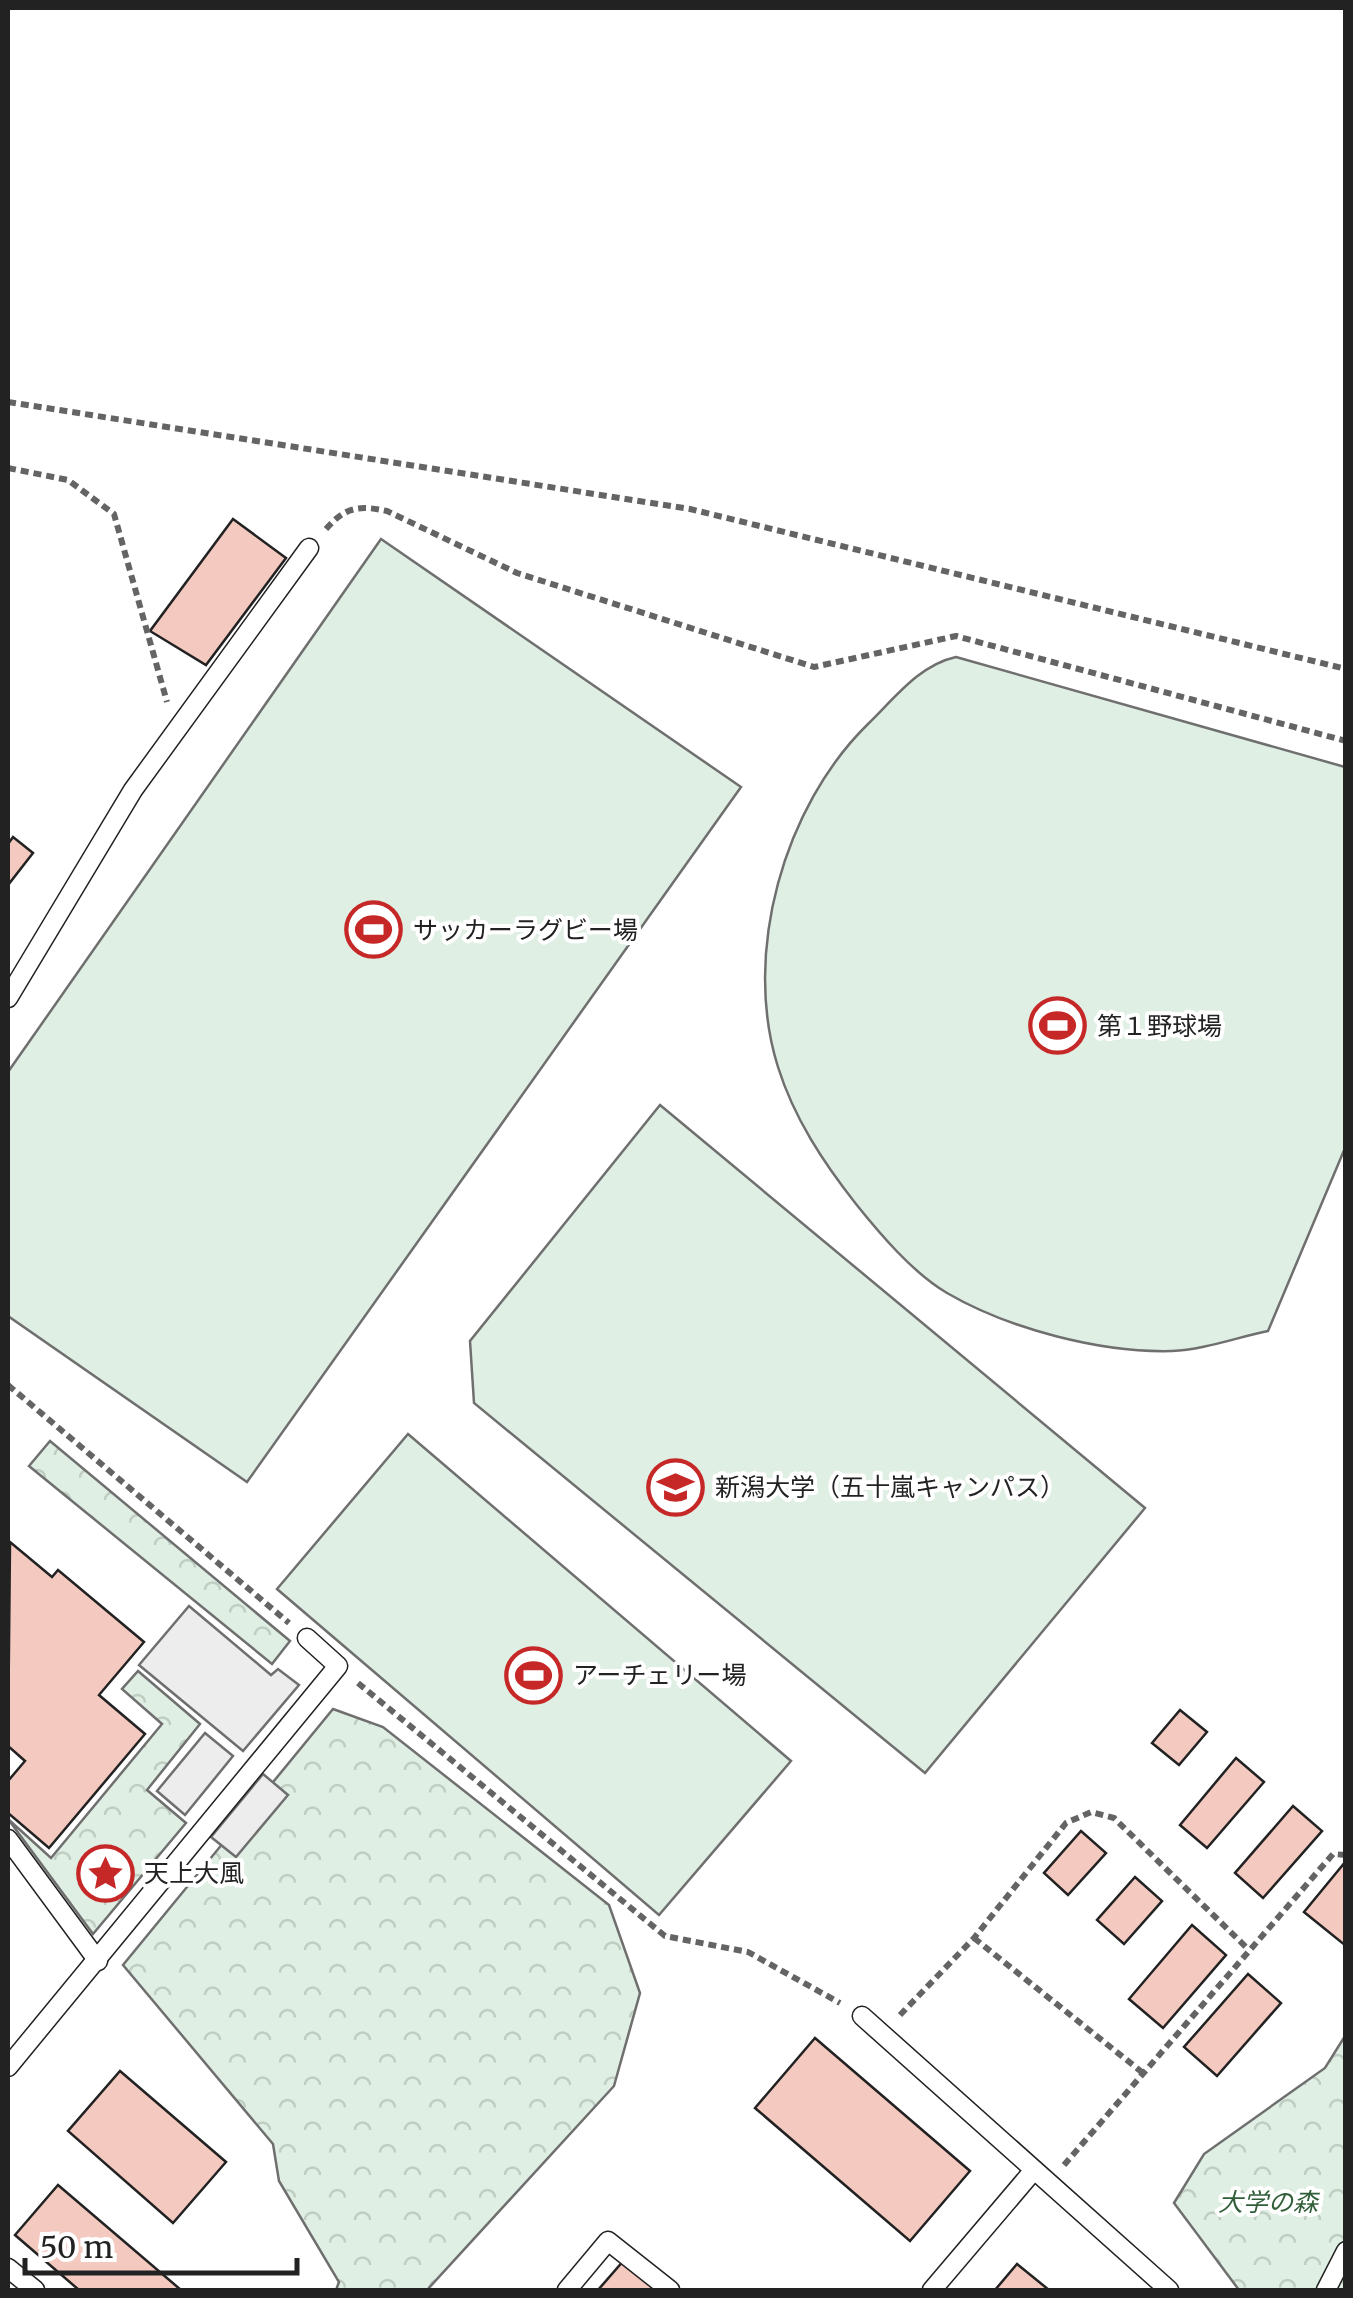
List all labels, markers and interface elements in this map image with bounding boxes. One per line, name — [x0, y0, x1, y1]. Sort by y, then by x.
sports icon: サッカーラグビー場 — [344, 900, 404, 960]
place label: サッカーラグビー場 — [413, 914, 638, 946]
sports icon: 第１野球場 — [1028, 996, 1088, 1056]
place label: 第１野球場 — [1097, 1010, 1222, 1042]
school or university icon: 新潟大学（五十嵐キャンパス） — [646, 1457, 706, 1517]
place label: 新潟大学（五十嵐キャンパス） — [715, 1471, 1065, 1503]
sports icon: アーチェリー場 — [504, 1645, 564, 1705]
place label: アーチェリー場 — [573, 1659, 747, 1691]
place icon: 天上大風 — [75, 1843, 135, 1903]
place label: 天上大風 — [144, 1857, 244, 1889]
park label: 大学の森 — [1218, 2186, 1320, 2218]
scale bar — [25, 2213, 298, 2275]
text: 50 m — [40, 2228, 113, 2266]

